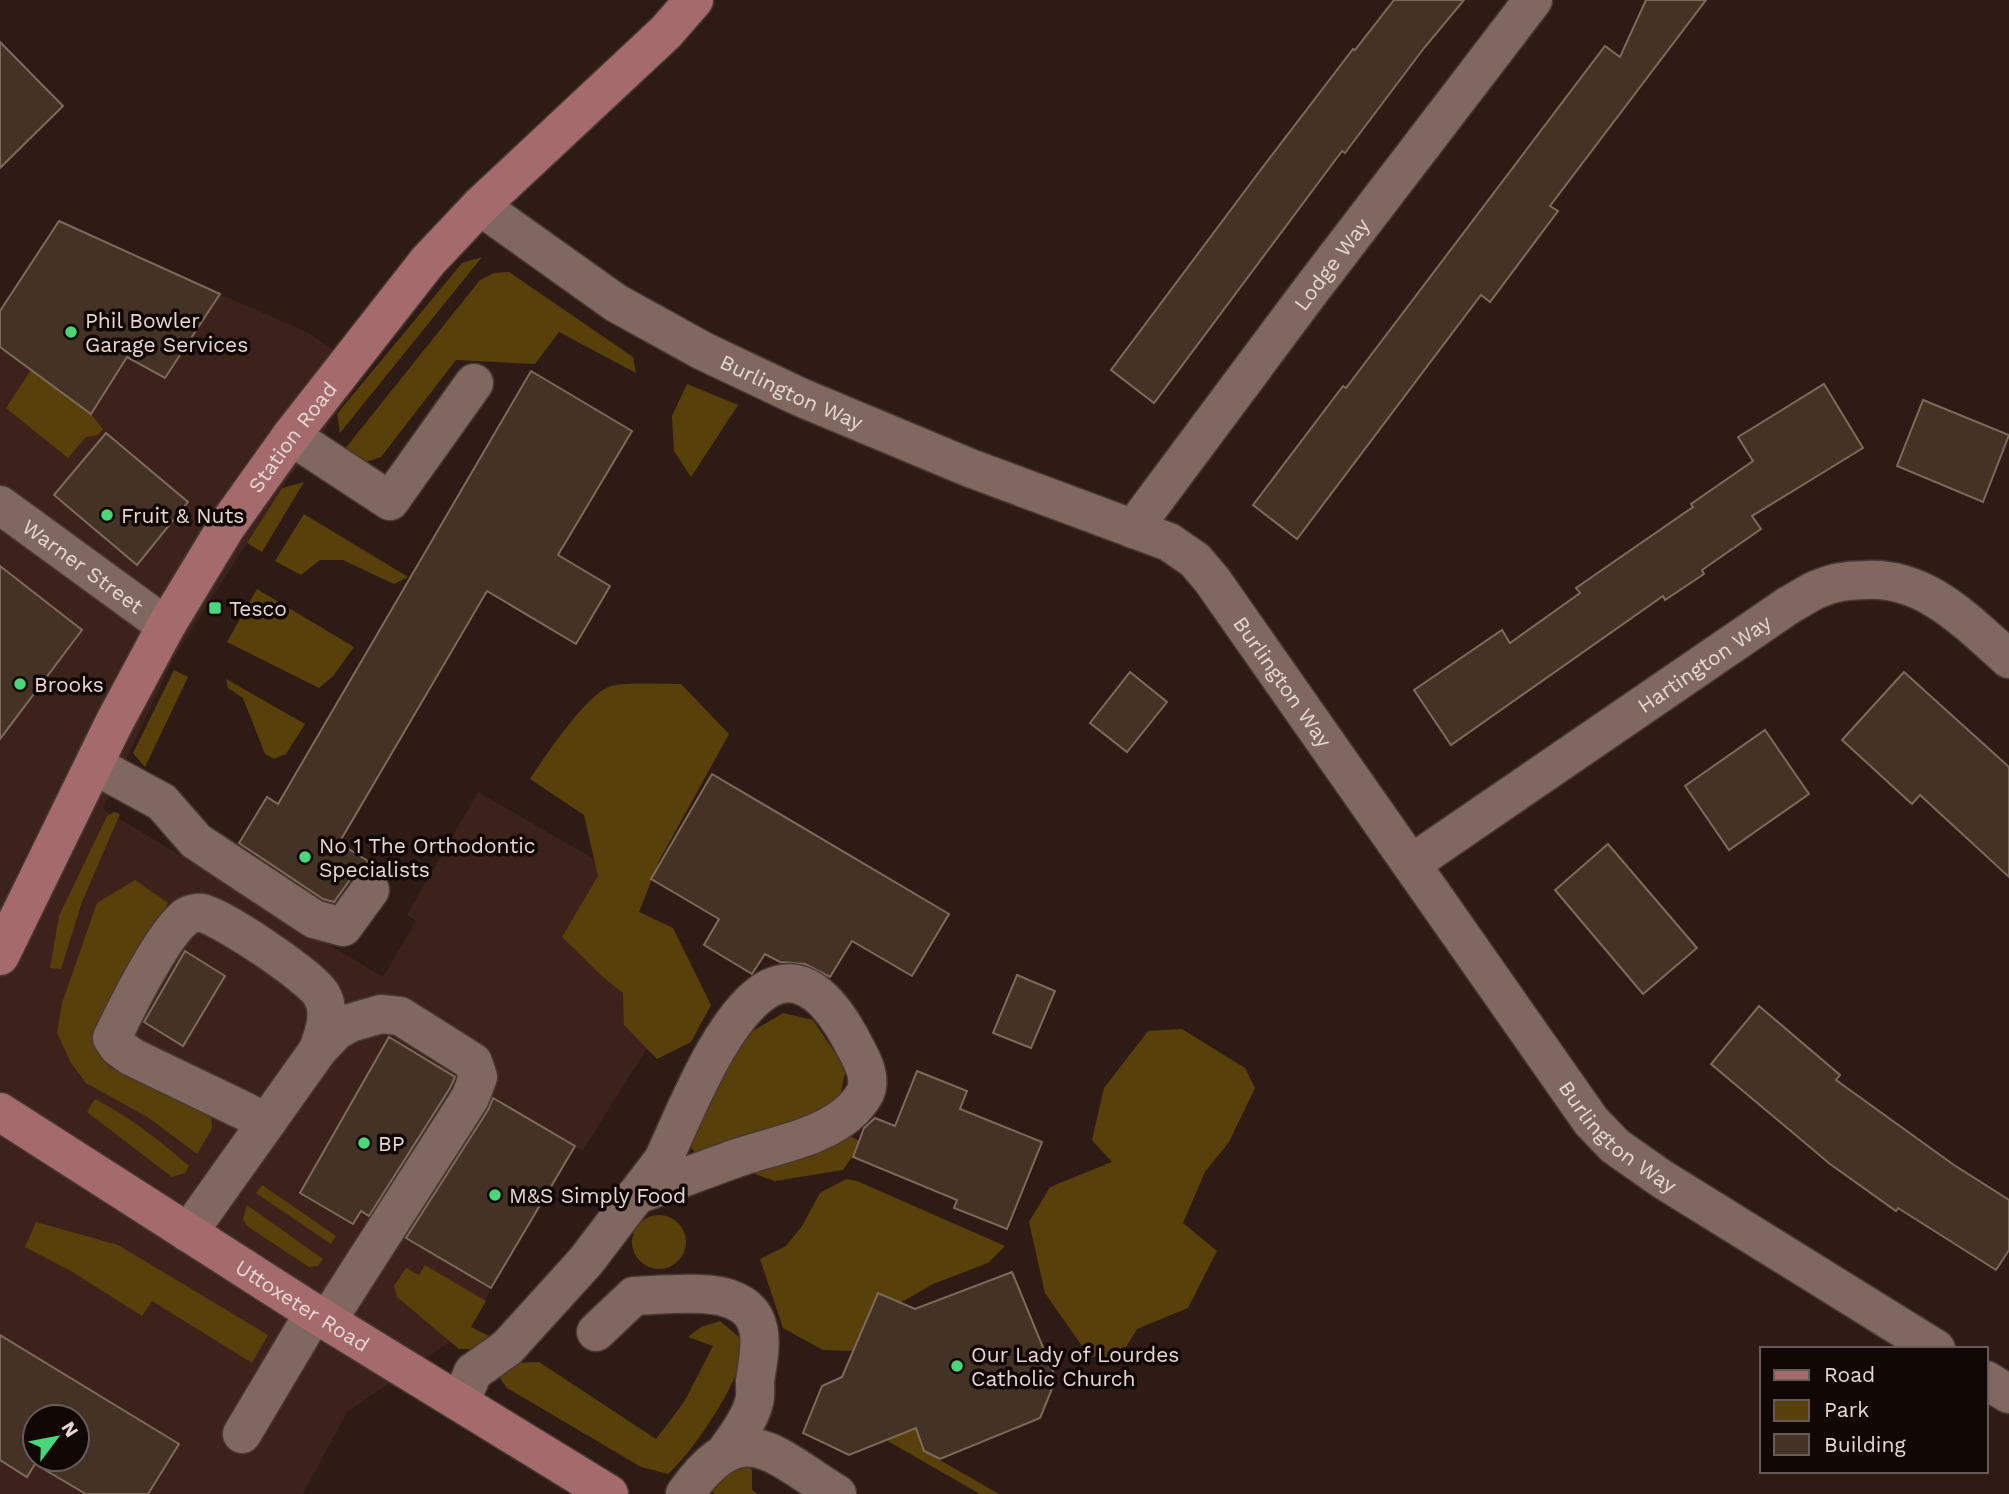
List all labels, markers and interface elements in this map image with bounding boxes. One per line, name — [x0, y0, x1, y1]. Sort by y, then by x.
street label: Lodge Way — [1288, 213, 1374, 315]
place label: Phil Bowler Garage Services — [85, 308, 248, 357]
marker: Phil Bowler Garage Services — [63, 324, 79, 340]
street label: Burlington Way — [716, 349, 867, 435]
street label: Station Road — [242, 376, 342, 497]
place label: Fruit & Nuts — [121, 503, 244, 528]
marker: Fruit & Nuts — [99, 507, 115, 523]
street label: Warner Street — [18, 513, 149, 618]
place label: Tesco — [229, 596, 287, 621]
marker: Tesco — [207, 600, 223, 616]
street label: Hartington Way — [1632, 609, 1776, 718]
street label: Burlington Way — [1229, 611, 1338, 752]
place label: Brooks — [34, 672, 104, 697]
marker: Brooks — [12, 676, 28, 692]
place label: No 1 The Orthodontic Specialists — [319, 833, 536, 882]
marker: No 1 The Orthodontic Specialists — [297, 849, 313, 865]
street label: Burlington Way — [1554, 1076, 1682, 1198]
place label: BP — [378, 1131, 405, 1156]
marker: BP — [356, 1135, 372, 1151]
place label: M&S Simply Food — [509, 1183, 686, 1208]
marker: M&S Simply Food — [487, 1187, 503, 1203]
street label: Uttoxeter Road — [231, 1254, 374, 1357]
place label: Our Lady of Lourdes Catholic Church — [971, 1342, 1179, 1391]
legend — [1760, 1347, 1988, 1473]
marker: Our Lady of Lourdes Catholic Church — [949, 1358, 965, 1374]
text: Road — [1824, 1362, 1875, 1387]
text: Park — [1824, 1397, 1869, 1422]
north arrow — [21, 1403, 91, 1473]
text: N — [57, 1417, 83, 1441]
text: Building — [1824, 1432, 1906, 1457]

